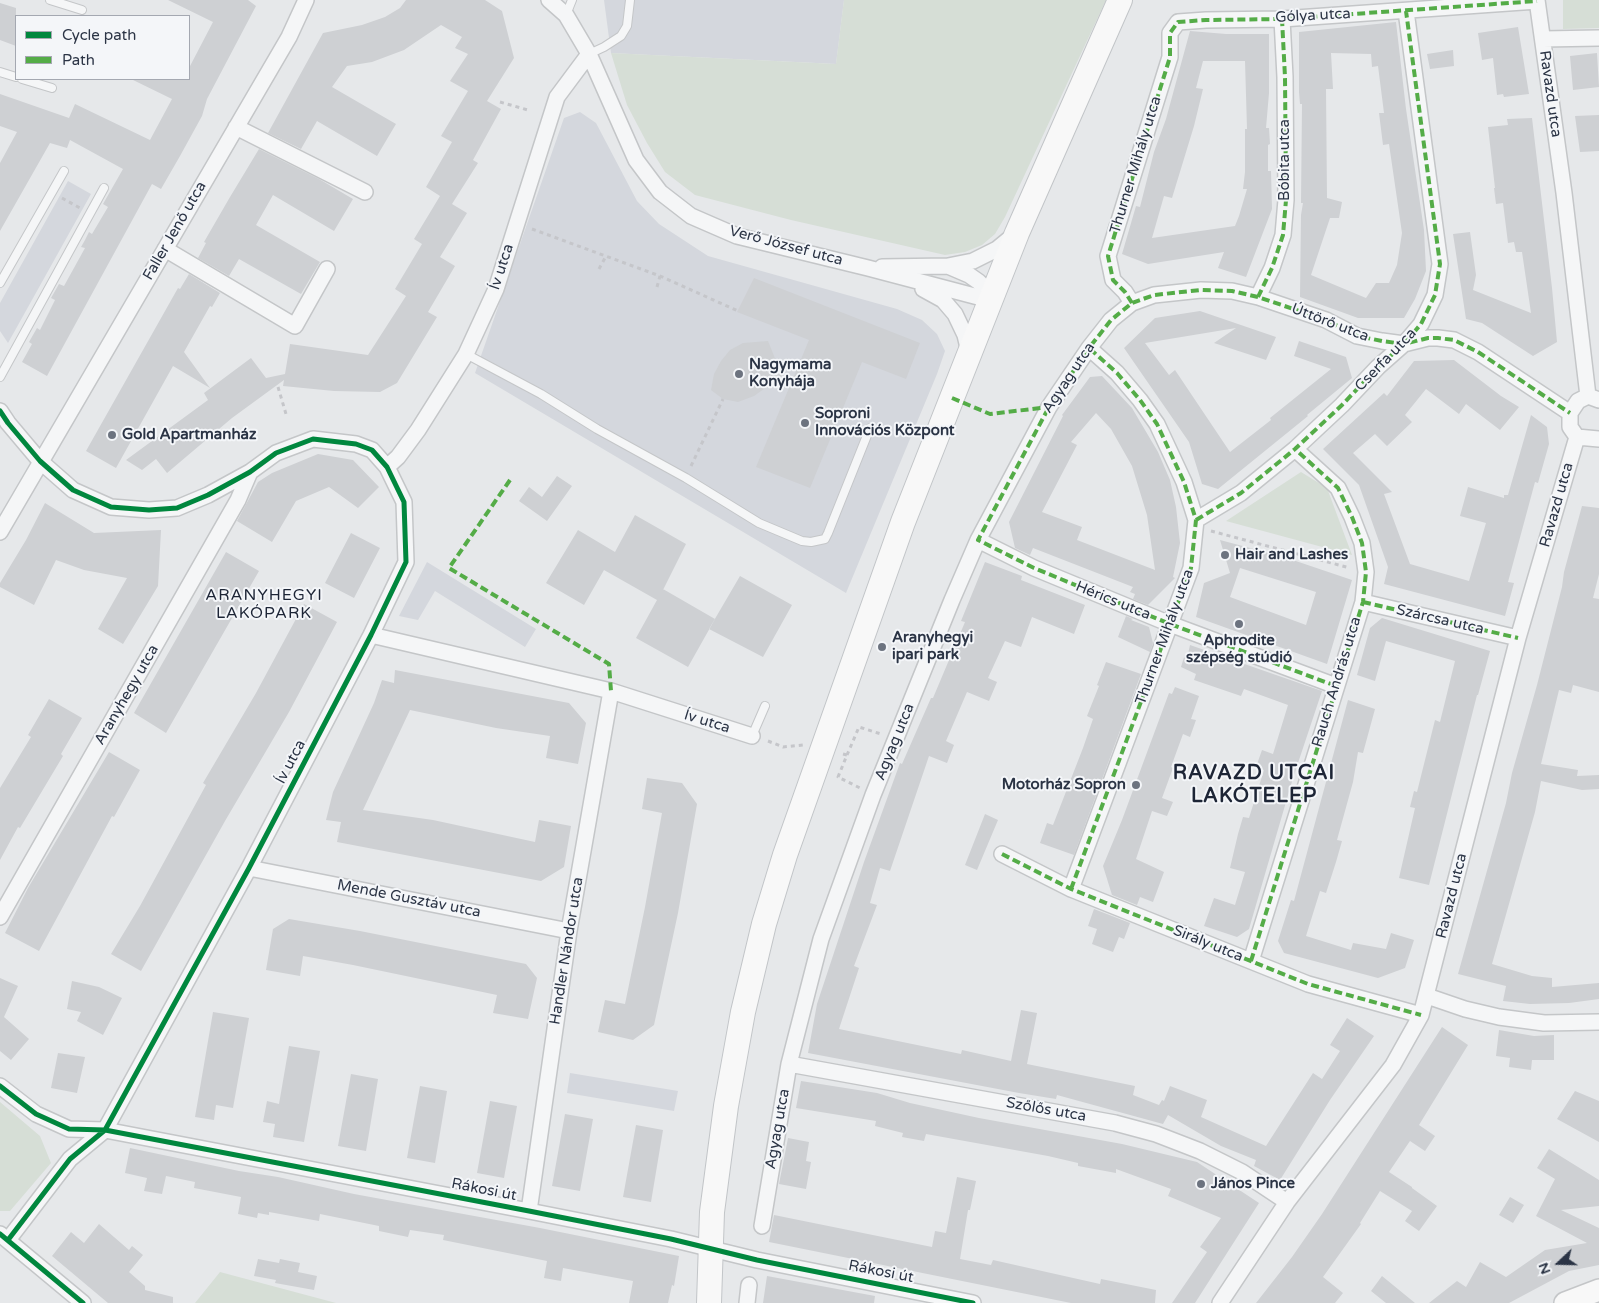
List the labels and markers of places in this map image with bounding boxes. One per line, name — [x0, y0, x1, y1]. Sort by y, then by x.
place label: Nagymama Konyhája — [749, 356, 831, 391]
marker: Nagymama Konyhája — [733, 368, 745, 380]
place label: Soproni Innovációs Központ — [815, 405, 955, 440]
marker: Soproni Innovációs Központ — [799, 417, 811, 429]
place label: Gold Apartmanház — [122, 426, 256, 444]
marker: Gold Apartmanház — [106, 429, 118, 441]
place label: Hair and Lashes — [1235, 546, 1348, 564]
marker: Hair and Lashes — [1219, 549, 1231, 561]
marker: Aphrodite szépség stúdió — [1233, 618, 1245, 630]
place label: Aranyhegyi ipari park — [892, 629, 973, 664]
place label: Aphrodite szépség stúdió — [1186, 632, 1292, 667]
marker: Aranyhegyi ipari park — [876, 641, 888, 653]
place label: Motorház Sopron — [1002, 776, 1126, 794]
marker: Motorház Sopron — [1130, 779, 1142, 791]
place label: János Pince — [1211, 1175, 1295, 1193]
marker: János Pince — [1195, 1178, 1207, 1190]

